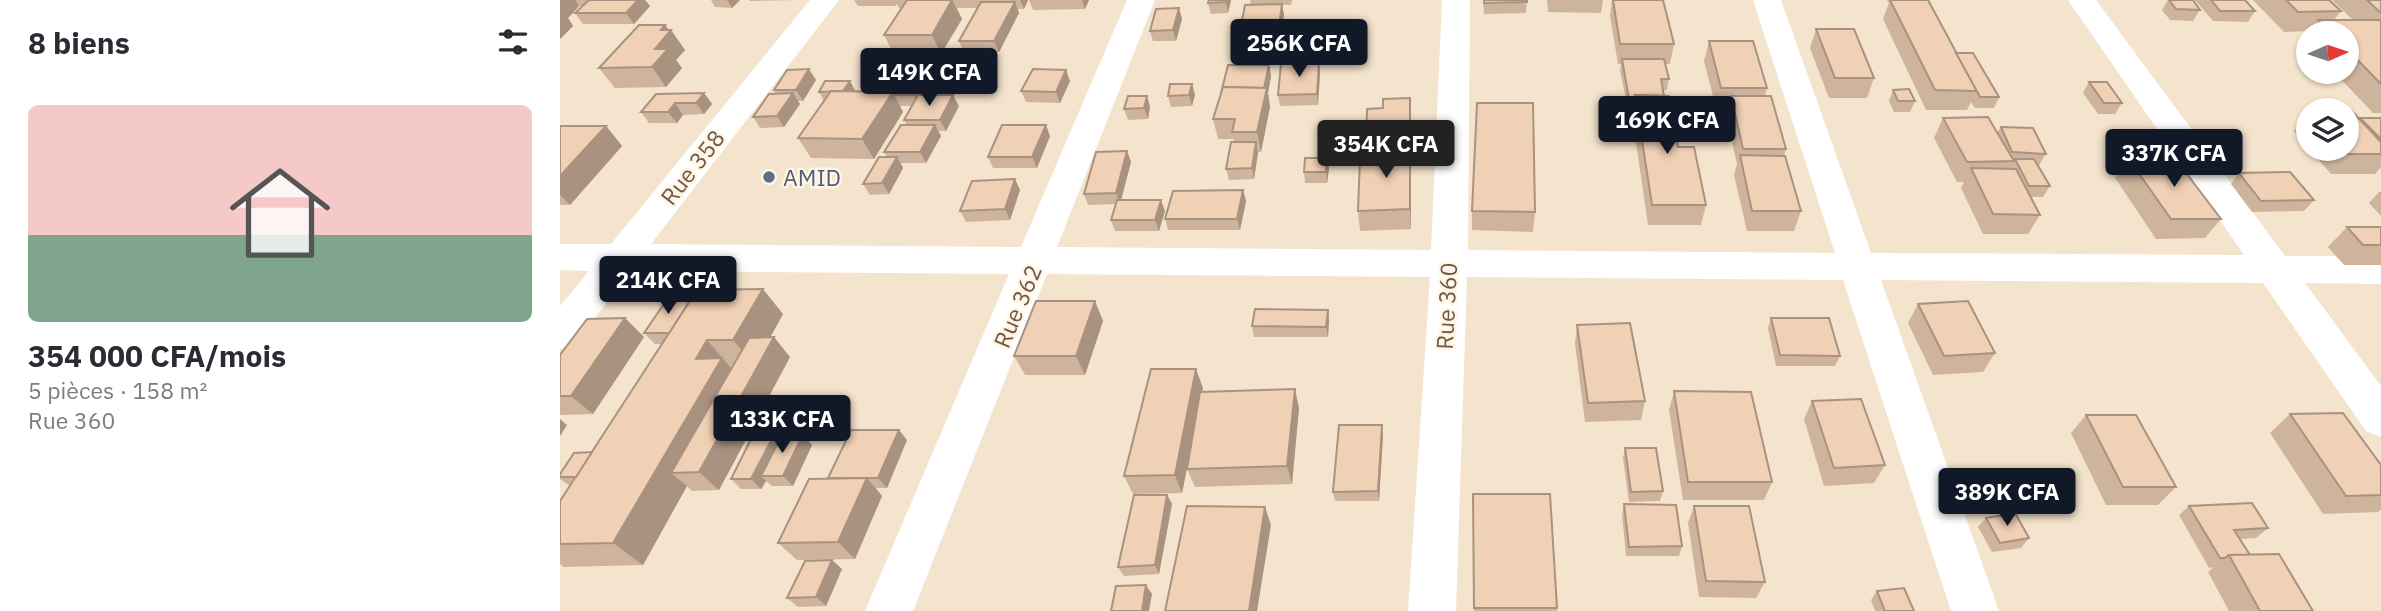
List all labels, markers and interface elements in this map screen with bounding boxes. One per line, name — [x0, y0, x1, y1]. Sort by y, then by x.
pin: 256K CFA — [1227, 20, 1371, 79]
north arrow — [2296, 21, 2359, 84]
map controls — [2296, 21, 2359, 161]
text: 8 biens — [28, 23, 130, 62]
icon: filters — [494, 23, 532, 61]
text: 256K CFA — [1246, 27, 1352, 57]
pin: 149K CFA — [857, 48, 1001, 108]
text: 149K CFA — [876, 56, 982, 86]
pin: 169K CFA — [1595, 96, 1739, 156]
button: layers — [2296, 98, 2359, 161]
text: 169K CFA — [1614, 104, 1720, 134]
pin: 354K CFA — [1314, 120, 1458, 180]
street label: Rue 358 — [653, 123, 731, 211]
text: 354K CFA — [1333, 128, 1439, 158]
pin: 337K CFA — [2102, 130, 2246, 189]
text: 337K CFA — [2121, 137, 2227, 167]
icon: home — [217, 150, 343, 276]
place label: AMID — [783, 162, 841, 192]
marker: AMID — [761, 169, 777, 185]
pin: 214K CFA — [596, 256, 740, 316]
street label: Rue 362 — [986, 260, 1048, 352]
street label: Rue 360 — [1429, 262, 1463, 350]
text: 214K CFA — [615, 264, 721, 294]
text: 354 000 CFA/mois — [28, 336, 286, 375]
text: 5 pièces · 158 m² — [28, 375, 207, 405]
pin: 133K CFA — [710, 396, 854, 455]
text: 133K CFA — [729, 403, 835, 433]
text: Rue 360 — [28, 405, 115, 435]
pin: 389K CFA — [1935, 468, 2079, 528]
text: 389K CFA — [1954, 476, 2060, 506]

